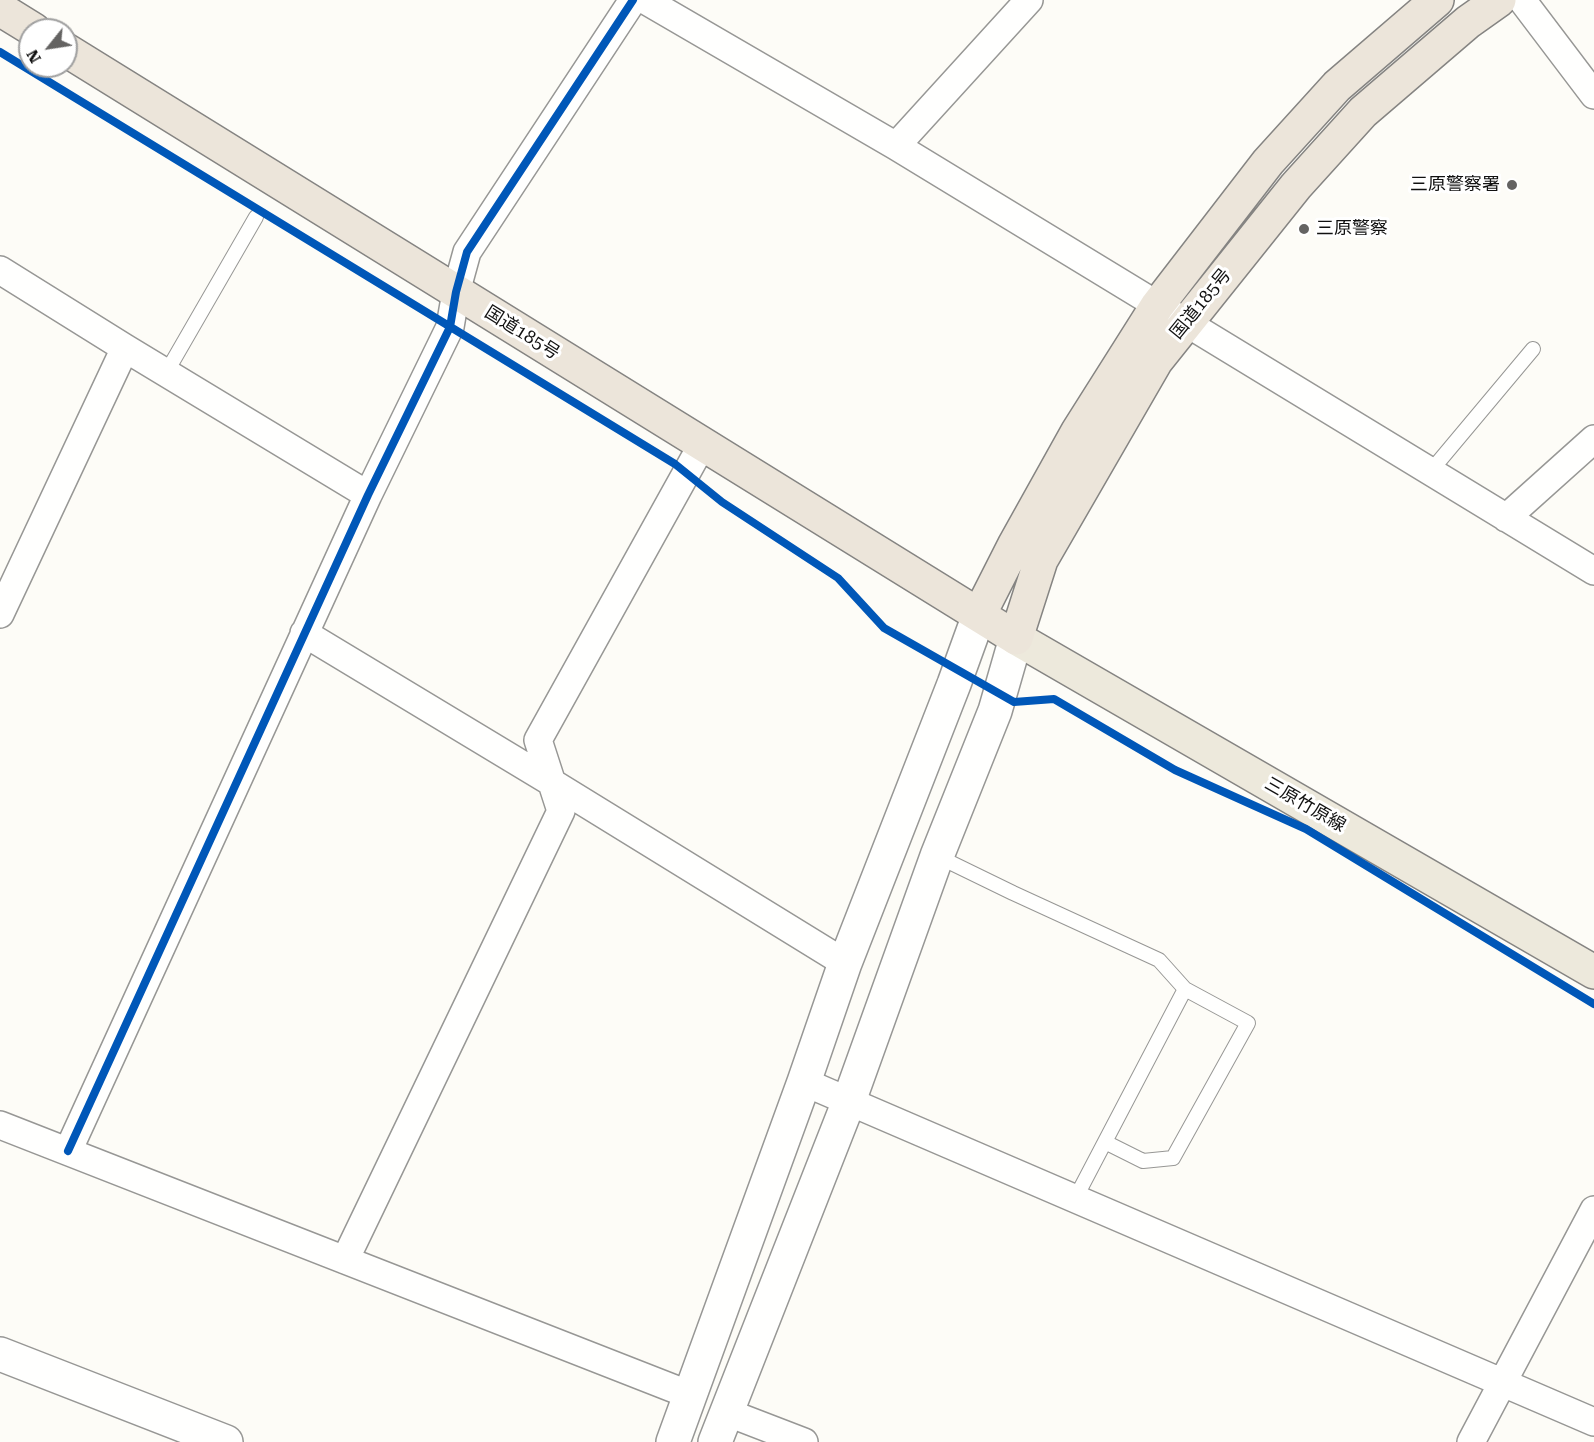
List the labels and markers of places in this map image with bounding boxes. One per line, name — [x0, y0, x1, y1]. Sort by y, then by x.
place label: 三原警察署 — [1410, 174, 1500, 196]
marker: 三原警察署 — [1505, 178, 1519, 192]
place label: 三原警察 — [1316, 218, 1388, 240]
marker: 三原警察 — [1297, 222, 1311, 236]

